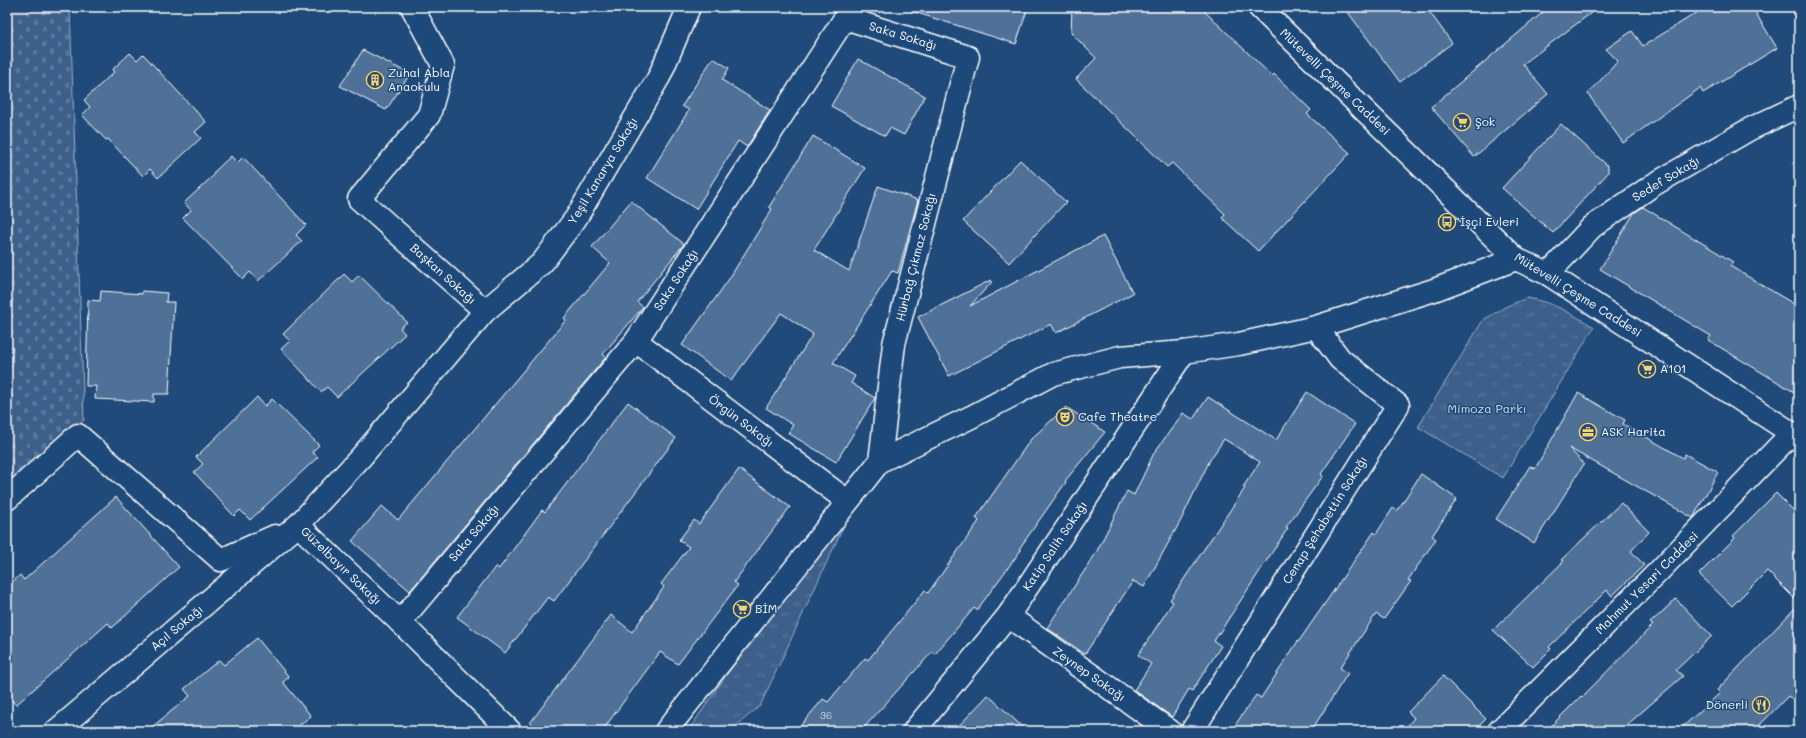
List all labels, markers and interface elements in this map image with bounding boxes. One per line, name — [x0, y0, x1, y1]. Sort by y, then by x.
street label: Saka Sokağı — [867, 17, 939, 53]
street label: Mütevelli Çeşme Caddesi — [1277, 24, 1394, 138]
place label: Zuhal Abla Anaokulu — [388, 64, 450, 94]
building icon: Zuhal Abla Anaokulu — [365, 70, 385, 90]
supermarket icon: Şok — [1452, 112, 1472, 132]
place label: Şok — [1475, 113, 1495, 129]
street label: Yeşil Kanarya Sokağı — [564, 114, 641, 227]
street label: Sedef Sokağı — [1629, 152, 1702, 205]
street label: Hürbağ Çıkmaz Sokağı — [891, 191, 939, 323]
bus stop icon: İşçi Evleri — [1437, 212, 1457, 232]
place label: İşçi Evleri — [1460, 213, 1519, 229]
street label: Başkan Sokağı — [407, 239, 480, 307]
street label: Saka Sokağı — [649, 246, 701, 313]
street label: Mütevelli Çeşme Caddesi — [1512, 248, 1645, 340]
supermarket icon: A101 — [1637, 359, 1657, 379]
place label: A101 — [1660, 360, 1686, 376]
street label: Örgün Sokağı — [706, 390, 778, 450]
park label: Mimoza Parkı — [1448, 400, 1526, 416]
theatre icon: Cafe Theatre — [1055, 407, 1075, 427]
place label: Cafe Theatre — [1078, 408, 1157, 424]
office icon: ASK Harita — [1578, 422, 1598, 442]
place label: ASK Harita — [1601, 423, 1666, 439]
street label: Cenap Şehabettin Sokağı — [1278, 452, 1370, 586]
street label: Katip Salih Sokağı — [1018, 497, 1090, 593]
street label: Saka Sokağı — [444, 500, 502, 564]
street label: Güzelbayır Sokağı — [298, 523, 385, 608]
street label: Mahmut Yesari Caddesi — [1591, 527, 1701, 637]
supermarket icon: BİM — [732, 599, 752, 619]
place label: BİM — [755, 600, 777, 616]
street label: Açıl Sokağı — [147, 601, 206, 654]
street label: Zeynep Sokağı — [1050, 642, 1129, 704]
restaurant icon: Dönerli — [1751, 695, 1771, 715]
place label: Dönerli — [1706, 696, 1748, 712]
house number: 36 — [820, 708, 832, 722]

